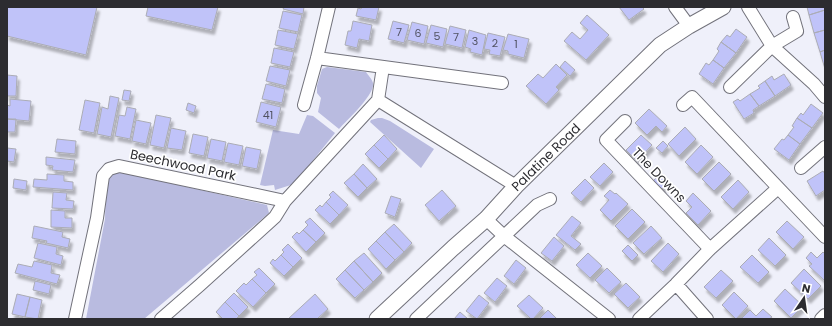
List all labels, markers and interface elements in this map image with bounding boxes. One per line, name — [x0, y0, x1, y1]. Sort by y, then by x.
house number: 7 — [396, 24, 402, 40]
house number: 6 — [415, 25, 422, 41]
house number: 5 — [434, 28, 441, 44]
house number: 7 — [453, 29, 459, 45]
house number: 3 — [472, 33, 478, 49]
house number: 2 — [492, 35, 498, 51]
house number: 1 — [514, 36, 518, 52]
house number: 41 — [263, 107, 273, 123]
street label: Palatine Road — [507, 119, 584, 195]
street label: The Downs — [628, 143, 690, 207]
street label: Beechwood Park — [128, 145, 238, 186]
north arrow — [784, 278, 824, 318]
text: N — [800, 280, 812, 297]

